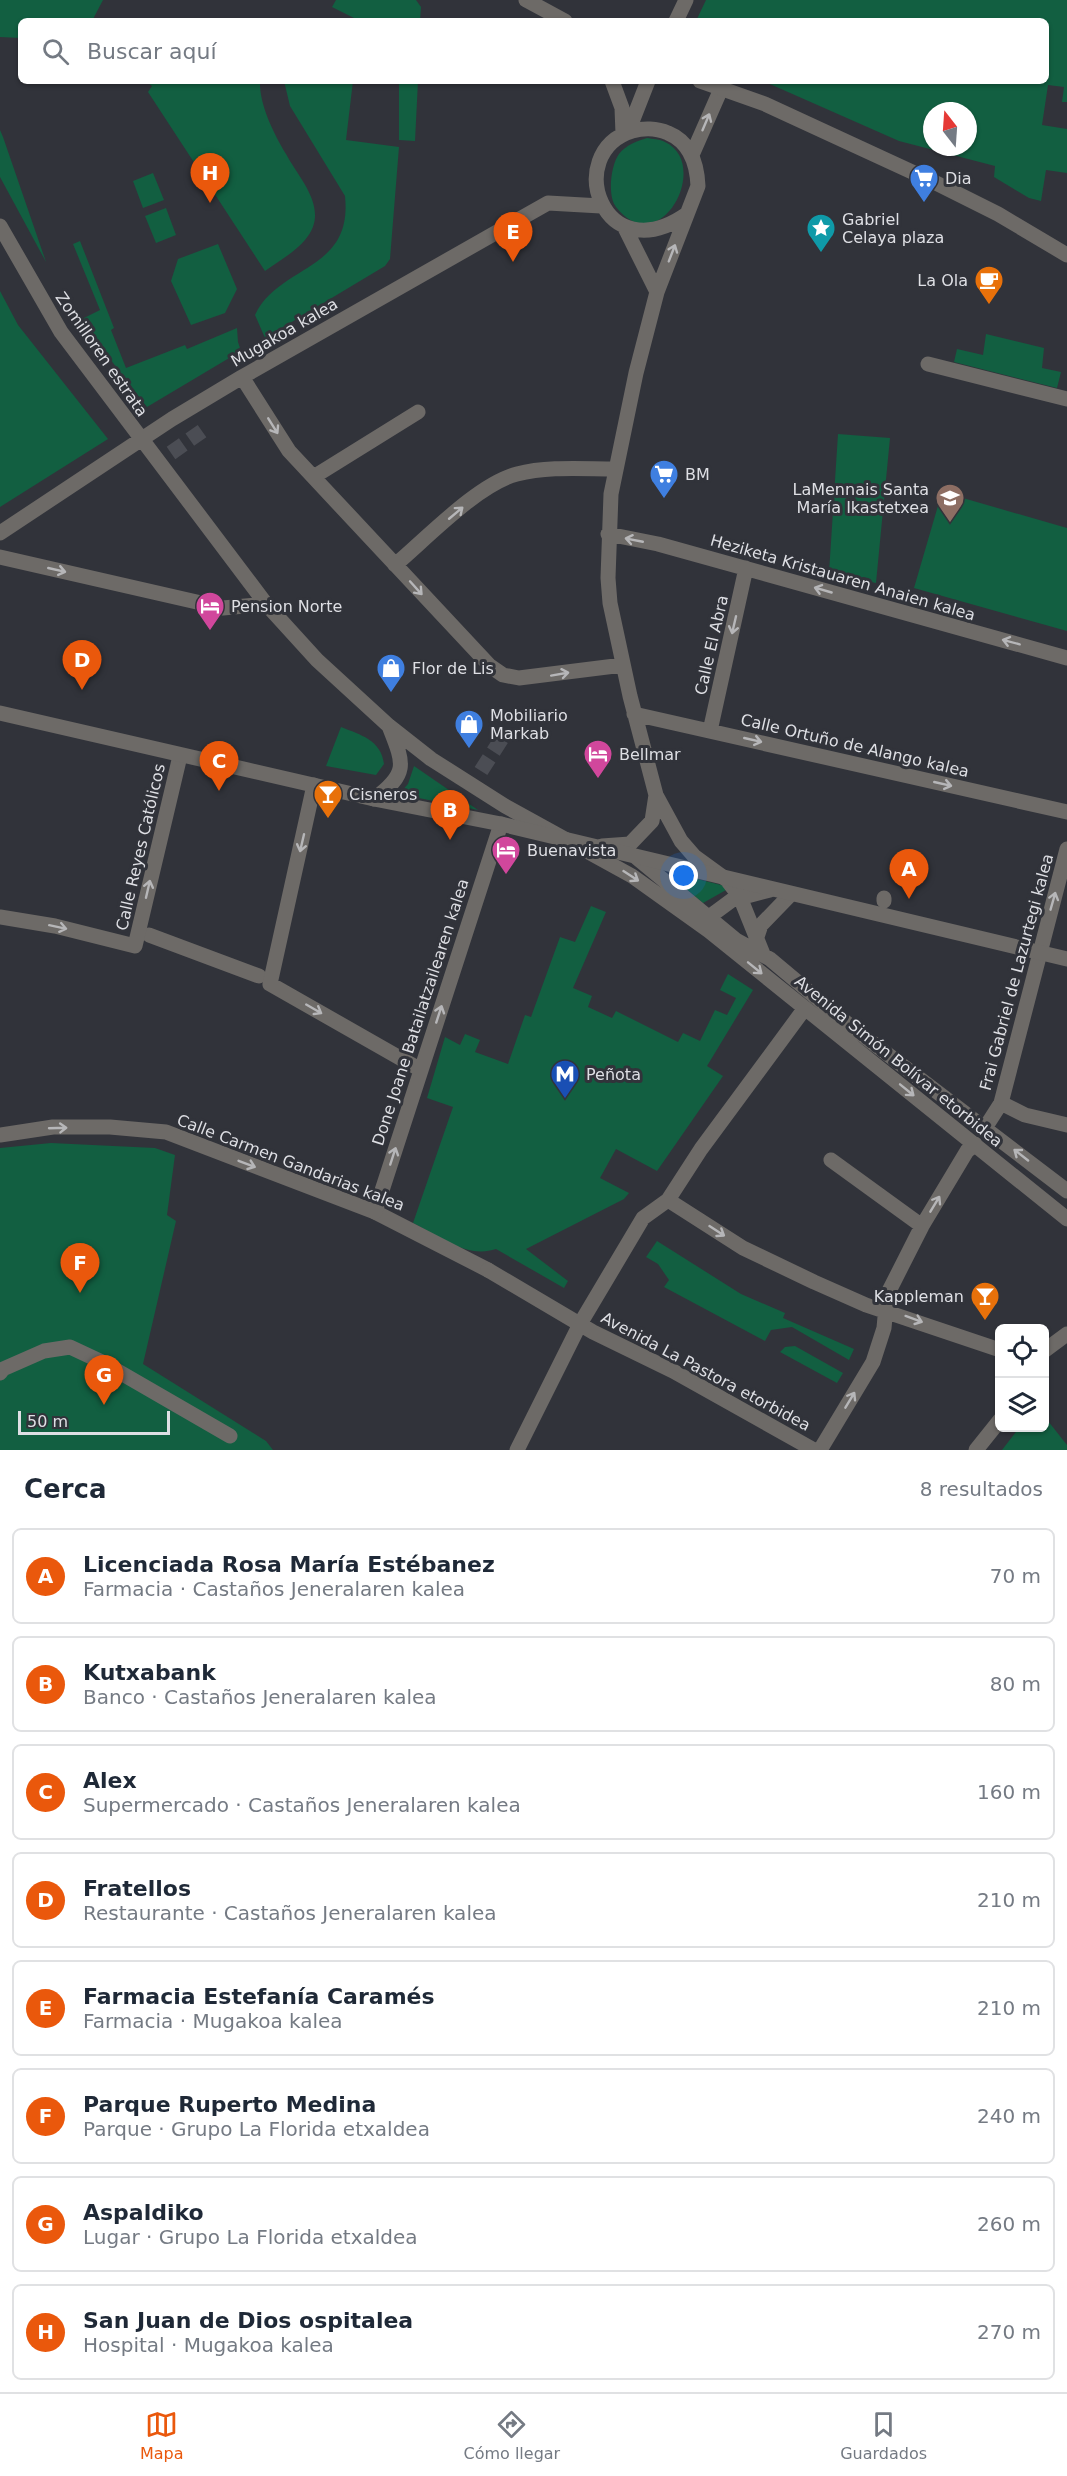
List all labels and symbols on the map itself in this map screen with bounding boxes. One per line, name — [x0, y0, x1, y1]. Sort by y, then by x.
north arrow — [923, 102, 977, 156]
one-way arrow — [701, 113, 712, 131]
pin: H — [190, 154, 230, 203]
supermarket icon: Dia — [908, 162, 940, 204]
place label: Dia — [945, 169, 972, 188]
place label: Gabriel Celaya plaza — [842, 210, 944, 247]
pin: E — [494, 212, 532, 262]
place icon: Gabriel Celaya plaza — [805, 212, 837, 254]
one-way arrow — [667, 244, 678, 263]
cafe icon: La Ola — [973, 264, 1005, 306]
place label: La Ola — [917, 271, 968, 290]
street label: Zomilloren estrata — [51, 288, 152, 420]
street label: Mugakoa kalea — [227, 294, 341, 371]
one-way arrow — [267, 417, 279, 434]
supermarket icon: BM — [648, 458, 680, 500]
place label: BM — [685, 465, 710, 484]
place label: LaMennais Santa María Ikastetxea — [793, 480, 929, 517]
school or university icon: LaMennais Santa María Ikastetxea — [934, 482, 966, 524]
one-way arrow — [448, 507, 464, 520]
street label: Heziketa Kristauaren Anaien kalea — [708, 530, 978, 624]
one-way arrow — [625, 534, 645, 545]
one-way arrow — [47, 565, 66, 576]
one-way arrow — [409, 580, 423, 595]
one-way arrow — [813, 584, 832, 595]
hotel icon: Pension Norte — [194, 590, 226, 632]
street label: Calle El Abra — [691, 593, 732, 697]
place label: Pension Norte — [231, 597, 342, 616]
one-way arrow — [728, 615, 740, 634]
one-way arrow — [1001, 636, 1020, 648]
pin: D — [62, 640, 101, 690]
shop icon: Flor de Lis — [375, 652, 407, 694]
place label: Flor de Lis — [412, 659, 494, 678]
one-way arrow — [550, 668, 570, 679]
place label: Mobiliario Markab — [490, 706, 568, 743]
shop icon: Mobiliario Markab — [453, 708, 485, 750]
street label: Calle Ortuño de Alango kalea — [739, 710, 971, 781]
one-way arrow — [743, 735, 762, 747]
hotel icon: Bellmar — [582, 738, 614, 780]
pin: C — [200, 742, 238, 791]
place label: Bellmar — [619, 745, 681, 764]
street label: Calle Reyes Católicos — [112, 762, 169, 932]
bar icon: Cisneros — [312, 778, 344, 820]
one-way arrow — [933, 778, 952, 790]
place label: Cisneros — [349, 785, 417, 804]
pin: B — [430, 790, 470, 840]
one-way arrow — [296, 832, 307, 852]
hotel icon: Buenavista — [490, 834, 522, 876]
place label: Buenavista — [527, 841, 616, 860]
pin: A — [890, 850, 928, 899]
street label: Frai Gabriel de Lazurtegi kalea — [976, 852, 1057, 1093]
your location — [669, 861, 698, 890]
one-way arrow — [622, 869, 639, 882]
street label: Done Joane Batailatzailearen kalea — [368, 876, 473, 1148]
one-way arrow — [143, 879, 155, 898]
one-way arrow — [1047, 892, 1059, 911]
one-way arrow — [47, 922, 67, 933]
one-way arrow — [747, 961, 762, 975]
street label: Avenida Simón Bolívar etorbidea — [791, 972, 1006, 1151]
one-way arrow — [305, 1003, 322, 1015]
one-way arrow — [434, 1005, 445, 1024]
metro station icon: Peñota — [549, 1058, 581, 1100]
place label: Peñota — [586, 1065, 641, 1084]
one-way arrow — [899, 1083, 915, 1096]
street label: Calle Carmen Gandarias kalea — [174, 1110, 407, 1215]
one-way arrow — [47, 1122, 67, 1133]
one-way arrow — [388, 1147, 399, 1166]
one-way arrow — [1013, 1149, 1029, 1162]
one-way arrow — [237, 1159, 256, 1170]
one-way arrow — [929, 1196, 941, 1213]
one-way arrow — [709, 1225, 725, 1237]
pin: F — [60, 1244, 100, 1293]
bar icon: Kappleman — [969, 1280, 1001, 1322]
place label: Kappleman — [874, 1287, 964, 1306]
street label: Avenida La Pastora etorbidea — [598, 1308, 814, 1435]
one-way arrow — [904, 1315, 923, 1326]
pin: G — [84, 1356, 124, 1405]
one-way arrow — [845, 1392, 857, 1409]
scale bar — [18, 1408, 170, 1436]

